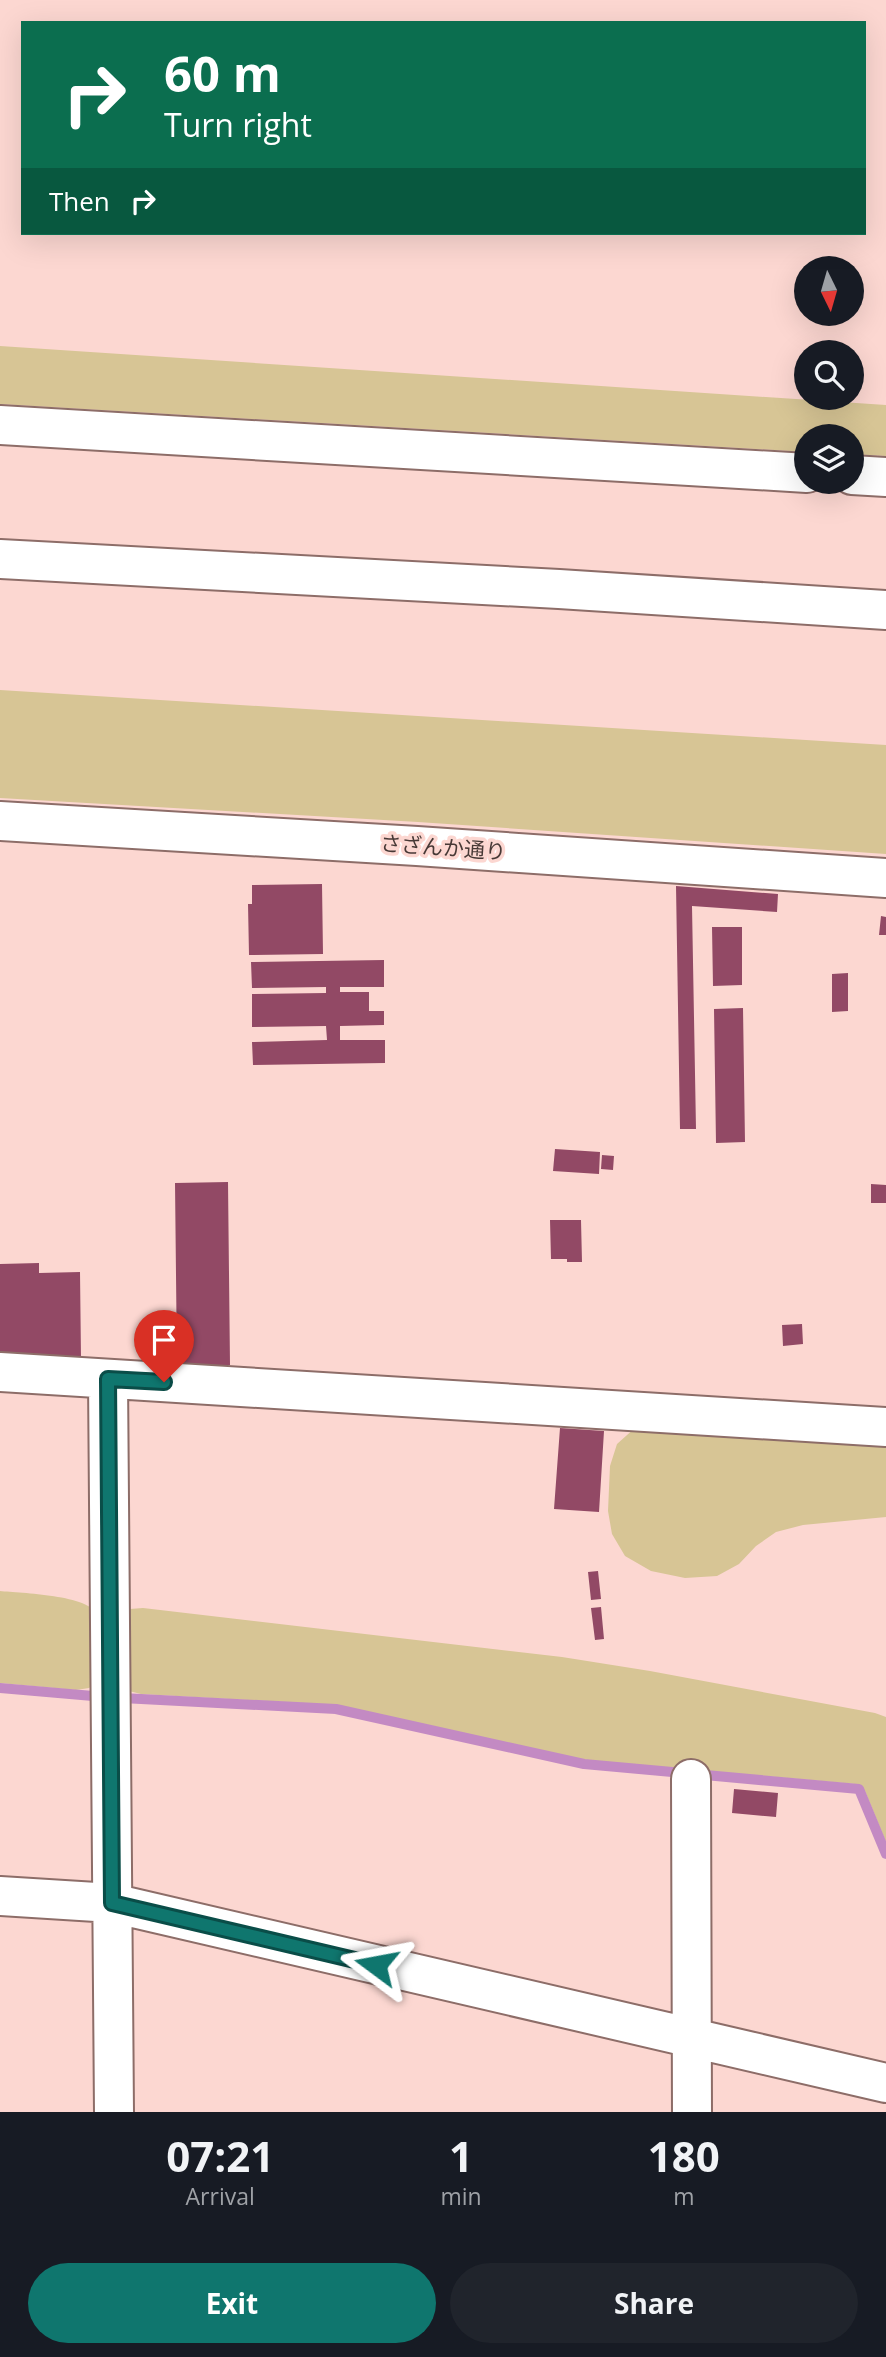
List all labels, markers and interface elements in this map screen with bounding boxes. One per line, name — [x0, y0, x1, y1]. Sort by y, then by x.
text: 60 m — [164, 40, 281, 106]
icon: right — [49, 49, 140, 140]
text: Turn right — [164, 103, 312, 146]
icon: right — [124, 182, 162, 220]
text: Then — [49, 183, 110, 219]
north arrow — [794, 256, 864, 326]
map controls — [794, 256, 864, 494]
button: search — [794, 340, 864, 410]
button: layers — [794, 424, 864, 494]
street label: さざんか通り — [379, 829, 507, 865]
pin — [134, 1310, 194, 1382]
icon: arrive — [145, 1321, 183, 1359]
position arrow — [339, 1928, 413, 2002]
text: 07:21 — [166, 2127, 274, 2184]
text: 1 — [449, 2127, 473, 2184]
text: 180 — [648, 2127, 720, 2184]
text: Arrival — [186, 2180, 255, 2212]
text: min — [440, 2180, 482, 2212]
text: m — [673, 2180, 694, 2212]
button: Exit — [28, 2263, 436, 2343]
button: Share — [450, 2263, 858, 2343]

